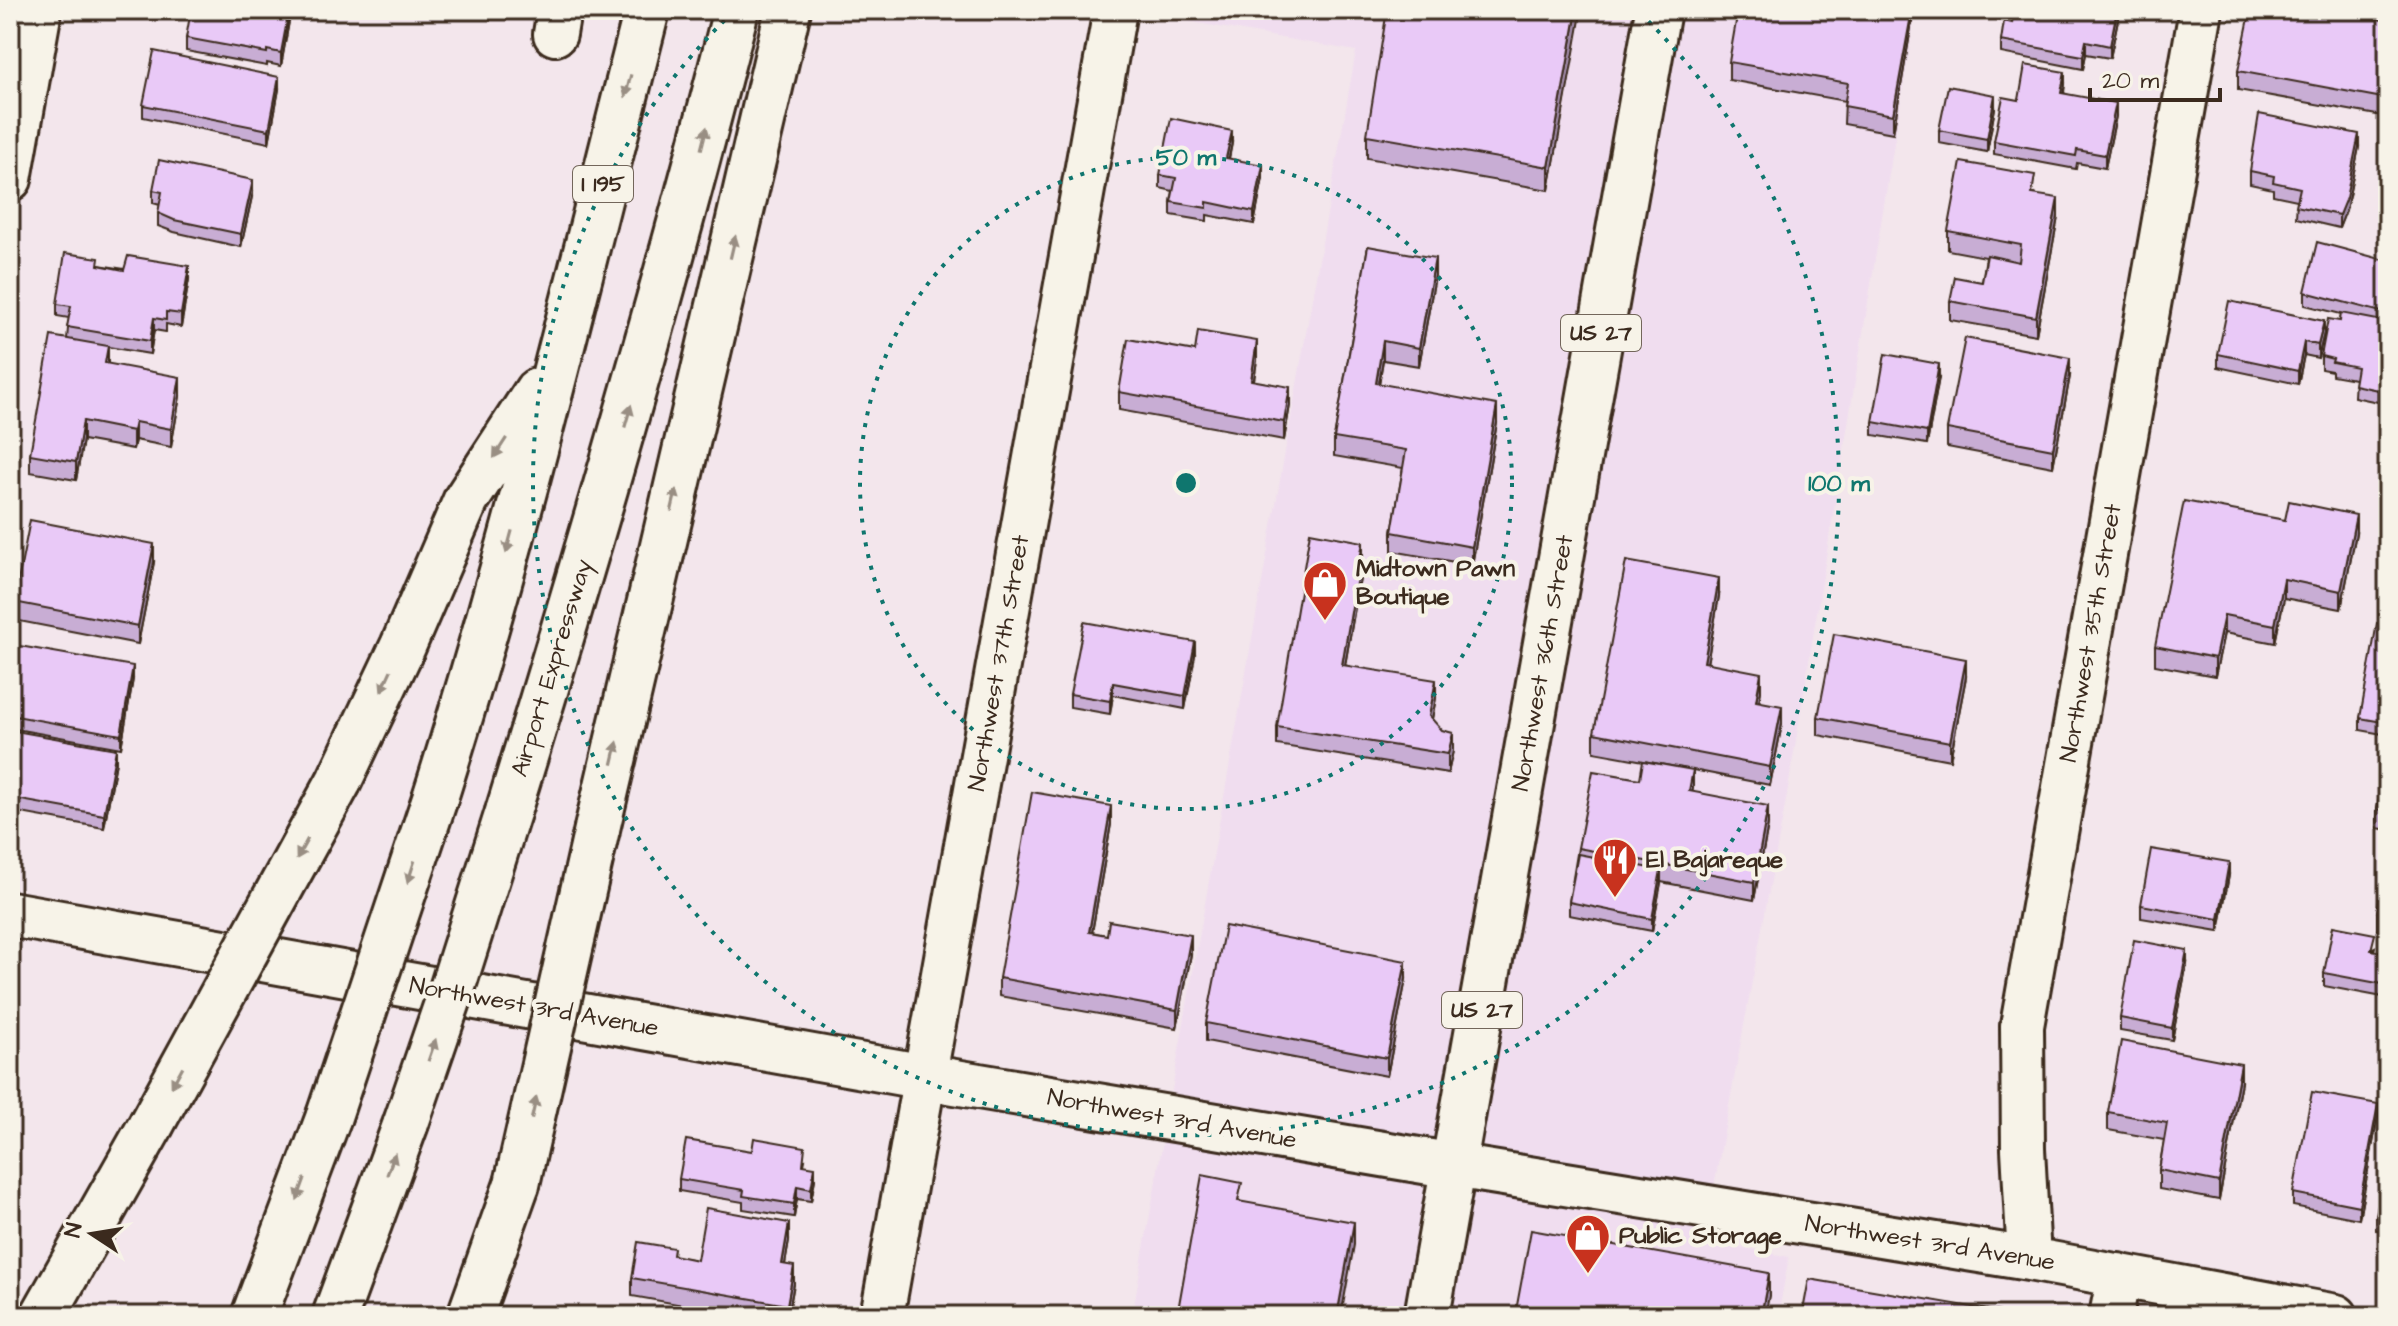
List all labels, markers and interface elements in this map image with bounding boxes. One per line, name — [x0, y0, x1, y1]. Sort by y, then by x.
scale bar — [2090, 52, 2220, 102]
text: 20 m — [2102, 64, 2159, 98]
one-way arrow — [621, 73, 634, 98]
one-way arrow — [698, 126, 710, 151]
text: 50 m — [1156, 141, 1217, 175]
road number: I 195 — [573, 166, 633, 202]
one-way arrow — [727, 234, 739, 259]
road number: US 27 — [1561, 315, 1641, 351]
one-way arrow — [622, 404, 635, 428]
one-way arrow — [493, 437, 508, 458]
text: 100 m — [1808, 467, 1870, 501]
centre of rings — [1172, 469, 1200, 497]
one-way arrow — [668, 488, 681, 513]
street label: Northwest 35th Street — [2052, 501, 2131, 765]
one-way arrow — [502, 530, 514, 555]
street label: Northwest 37th Street — [960, 532, 1038, 794]
street label: Northwest 36th Street — [1504, 532, 1582, 794]
place label: Midtown Pawn Boutique — [1356, 552, 1515, 614]
street label: Airport Expressway — [503, 555, 602, 781]
shop icon: Midtown Pawn Boutique — [1301, 559, 1349, 622]
one-way arrow — [379, 669, 393, 692]
one-way arrow — [609, 741, 622, 766]
restaurant icon: El Bajareque — [1591, 836, 1639, 899]
one-way arrow — [295, 838, 309, 860]
place label: El Bajareque — [1646, 843, 1783, 877]
one-way arrow — [404, 861, 416, 885]
street label: Northwest 3rd Avenue — [407, 968, 661, 1046]
road number: US 27 — [1442, 992, 1522, 1028]
one-way arrow — [426, 1037, 438, 1061]
one-way arrow — [170, 1066, 184, 1088]
street label: Northwest 3rd Avenue — [1045, 1080, 1299, 1158]
one-way arrow — [528, 1095, 541, 1120]
one-way arrow — [385, 1152, 398, 1176]
one-way arrow — [295, 1177, 307, 1201]
north arrow — [52, 1194, 132, 1274]
street label: Northwest 3rd Avenue — [1803, 1206, 2057, 1280]
shop icon: Public Storage — [1564, 1212, 1612, 1275]
place label: Public Storage — [1619, 1219, 1782, 1254]
text: N — [57, 1220, 91, 1240]

